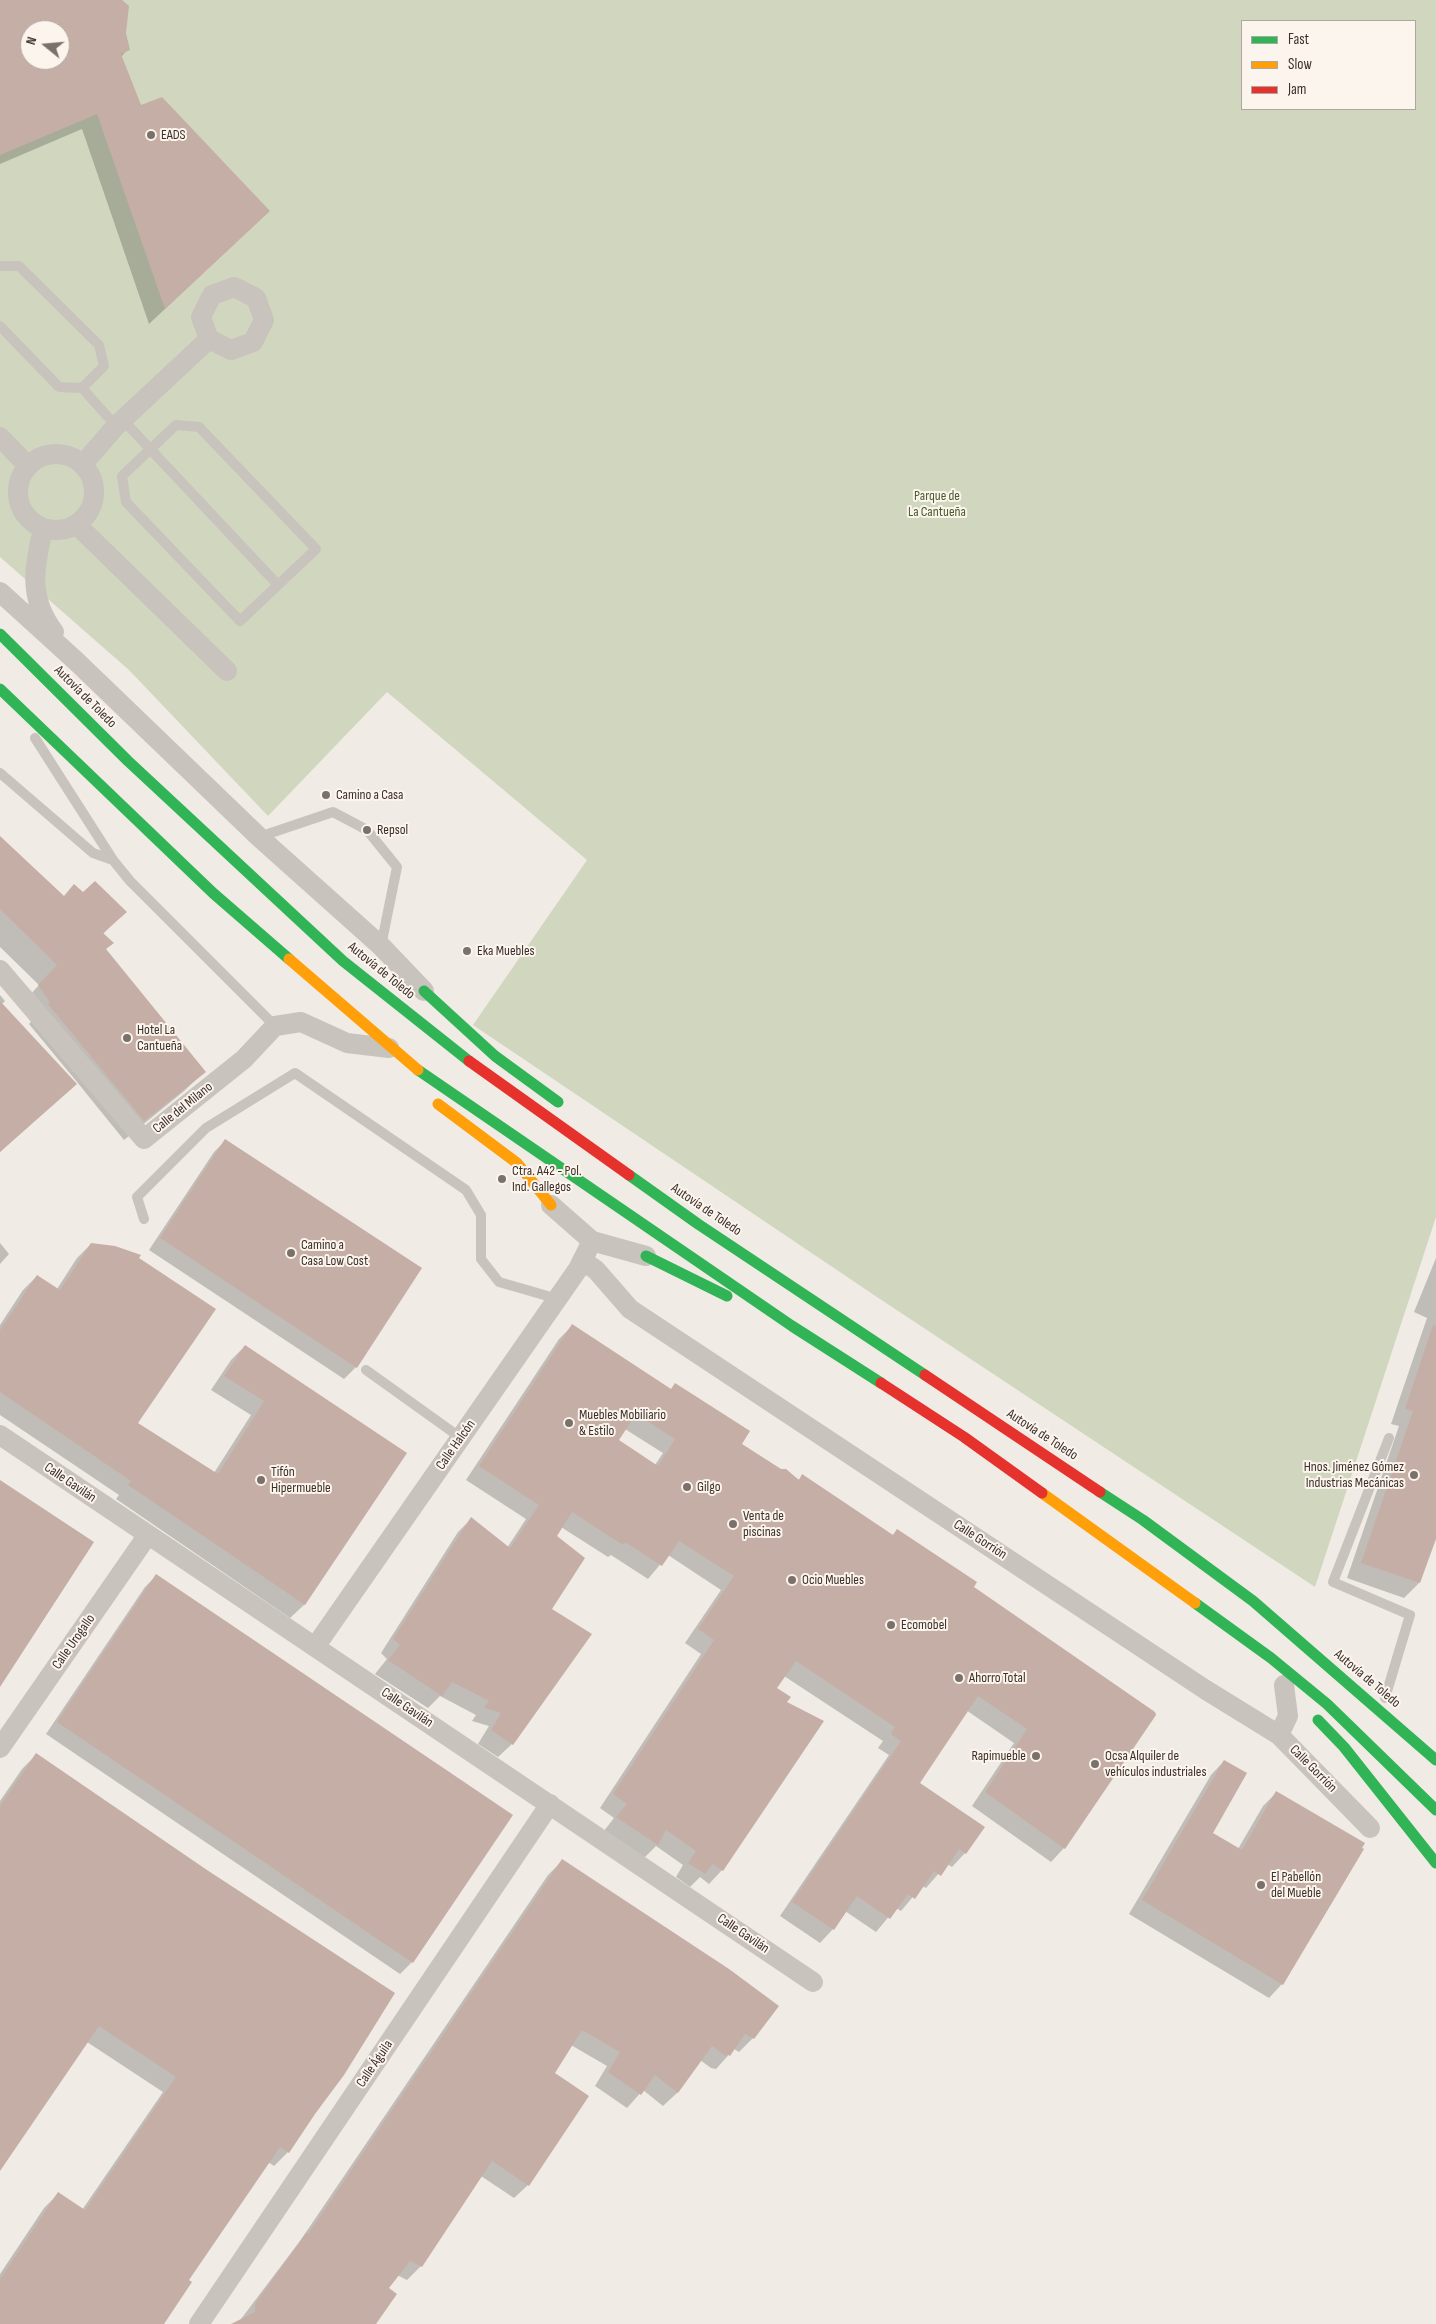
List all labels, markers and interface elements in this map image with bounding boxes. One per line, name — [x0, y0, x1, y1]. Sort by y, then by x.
north arrow — [20, 20, 70, 70]
legend — [1241, 20, 1416, 110]
text: Fast — [1288, 30, 1309, 49]
text: N — [22, 35, 40, 47]
text: Slow — [1288, 55, 1312, 74]
text: Jam — [1288, 80, 1306, 99]
place label: EADS — [161, 127, 185, 143]
marker: EADS — [145, 129, 157, 141]
park label: Parque de La Cantueña — [908, 488, 966, 520]
street label: Autovía de Toledo — [50, 662, 120, 732]
place label: Camino a Casa — [336, 787, 403, 803]
marker: Camino a Casa — [320, 789, 332, 801]
place label: Repsol — [377, 822, 408, 838]
marker: Repsol — [361, 824, 373, 836]
street label: Autovía de Toledo — [344, 939, 418, 1003]
place label: Eka Muebles — [477, 943, 535, 959]
marker: Eka Muebles — [461, 945, 473, 957]
place label: Hotel La Cantueña — [137, 1022, 182, 1054]
marker: Hotel La Cantueña — [121, 1032, 133, 1044]
street label: Calle del Milano — [150, 1079, 216, 1137]
place label: Ctra. A42 - Pol. Ind. Gallegos — [512, 1163, 582, 1196]
marker: Ctra. A42 - Pol. Ind. Gallegos — [496, 1173, 508, 1185]
street label: Autovía de Toledo — [668, 1180, 744, 1240]
place label: Camino a Casa Low Cost — [301, 1237, 368, 1270]
marker: Camino a Casa Low Cost — [285, 1247, 297, 1259]
street label: Autovía de Toledo — [1003, 1406, 1081, 1464]
place label: Muebles Mobiliario & Estilo — [579, 1407, 666, 1440]
street label: Calle Halcón — [433, 1417, 479, 1473]
marker: Muebles Mobiliario & Estilo — [563, 1417, 575, 1429]
street label: Calle Gavilán — [41, 1459, 99, 1507]
place label: Hnos. Jiménez Gómez Industrias Mecánicas — [1304, 1459, 1404, 1491]
place label: Tifón Hipermueble — [271, 1464, 331, 1496]
marker: Hnos. Jiménez Gómez Industrias Mecánicas — [1408, 1469, 1420, 1481]
marker: Tifón Hipermueble — [255, 1474, 267, 1486]
place label: Gilgo — [697, 1479, 721, 1495]
marker: Gilgo — [681, 1481, 693, 1493]
place label: Venta de piscinas — [743, 1508, 784, 1540]
street label: Calle Gorrión — [950, 1517, 1010, 1563]
marker: Venta de piscinas — [727, 1518, 739, 1530]
place label: Ocio Muebles — [802, 1572, 864, 1588]
marker: Ocio Muebles — [786, 1574, 798, 1586]
street label: Calle Urogallo — [49, 1611, 99, 1673]
place label: Ecomobel — [901, 1617, 947, 1633]
marker: Ecomobel — [885, 1619, 897, 1631]
street label: Autovía de Toledo — [1330, 1646, 1404, 1712]
place label: Ahorro Total — [969, 1670, 1026, 1686]
marker: Ahorro Total — [953, 1672, 965, 1684]
street label: Calle Gavilán — [378, 1684, 436, 1732]
street label: Calle Gorrión — [1286, 1742, 1340, 1796]
place label: Rapimueble — [971, 1748, 1026, 1764]
place label: Ocsa Alquiler de vehículos industriales — [1105, 1748, 1206, 1780]
marker: Rapimueble — [1030, 1750, 1042, 1762]
marker: Ocsa Alquiler de vehículos industriales — [1089, 1758, 1101, 1770]
place label: El Pabellón del Mueble — [1271, 1869, 1321, 1901]
marker: El Pabellón del Mueble — [1255, 1879, 1267, 1891]
street label: Calle Gavilán — [714, 1910, 772, 1958]
street label: Calle Águila — [353, 2037, 397, 2091]

